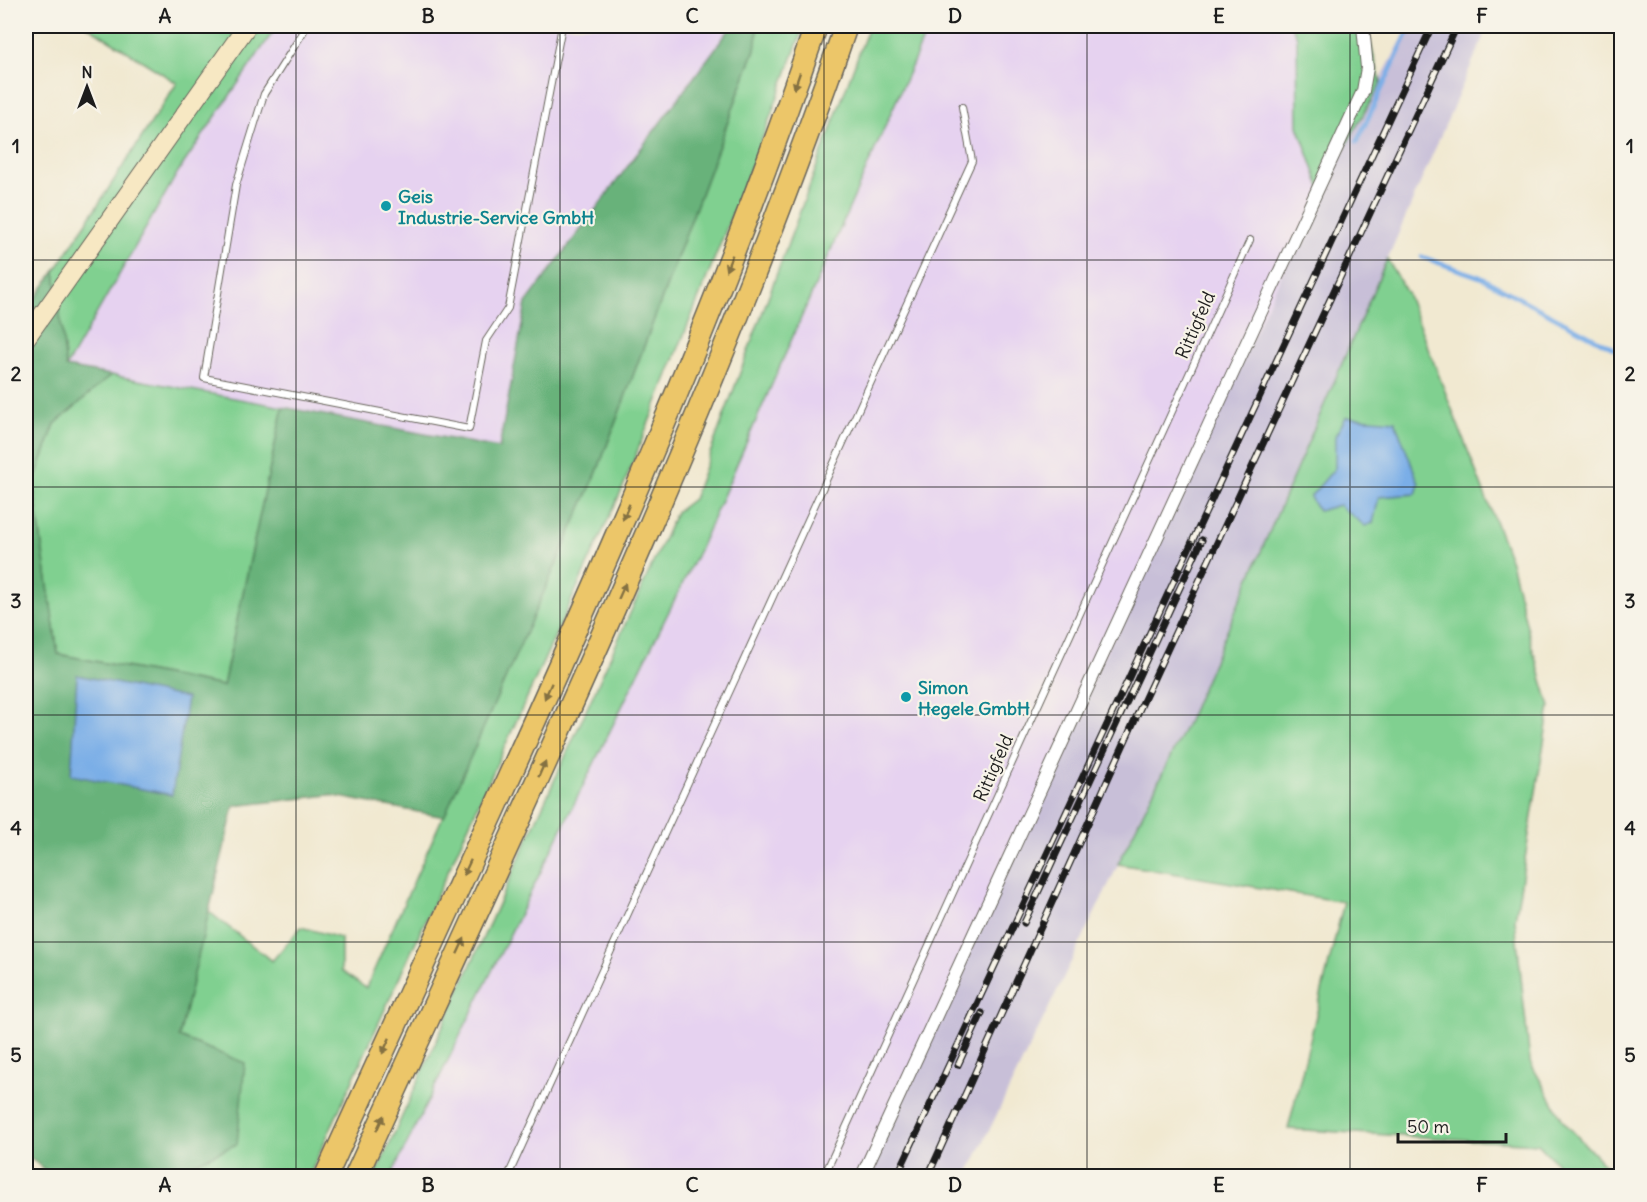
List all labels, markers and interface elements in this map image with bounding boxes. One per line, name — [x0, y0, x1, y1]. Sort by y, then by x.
text: A — [159, 3, 172, 28]
text: B — [421, 3, 435, 28]
text: C — [685, 3, 699, 28]
text: D — [948, 3, 962, 28]
text: E — [1213, 3, 1225, 28]
text: F — [1476, 3, 1488, 28]
north arrow — [57, 57, 117, 117]
text: N — [81, 62, 93, 82]
one-way arrow — [792, 72, 801, 90]
text: 1 — [12, 133, 20, 158]
text: 1 — [1626, 133, 1634, 158]
place label: Geis Industrie-Service GmbH — [398, 185, 594, 229]
marker: Geis Industrie-Service GmbH — [379, 199, 393, 213]
one-way arrow — [723, 255, 733, 273]
street label: Rittigfeld — [1170, 287, 1220, 362]
text: 2 — [11, 361, 22, 386]
text: 2 — [1625, 361, 1636, 386]
one-way arrow — [622, 504, 631, 521]
one-way arrow — [617, 582, 626, 599]
text: 3 — [10, 588, 22, 613]
text: 3 — [1624, 588, 1636, 613]
place label: Simon Hegele GmbH — [918, 676, 1030, 720]
one-way arrow — [543, 682, 553, 700]
marker: Simon Hegele GmbH — [899, 690, 913, 704]
street label: Rittigfeld — [968, 730, 1018, 805]
one-way arrow — [537, 759, 547, 777]
text: 4 — [10, 815, 22, 840]
text: 4 — [1624, 815, 1636, 840]
one-way arrow — [463, 860, 472, 877]
one-way arrow — [457, 937, 467, 955]
one-way arrow — [381, 1037, 391, 1055]
text: 5 — [10, 1042, 22, 1067]
text: 5 — [1624, 1042, 1636, 1067]
scale bar — [1398, 1106, 1506, 1144]
one-way arrow — [375, 1114, 385, 1132]
text: 50 m — [1407, 1115, 1449, 1138]
text: A — [159, 1172, 172, 1197]
text: B — [421, 1172, 435, 1197]
text: C — [685, 1172, 699, 1197]
text: D — [948, 1172, 962, 1197]
text: E — [1213, 1172, 1225, 1197]
text: F — [1476, 1172, 1488, 1197]

